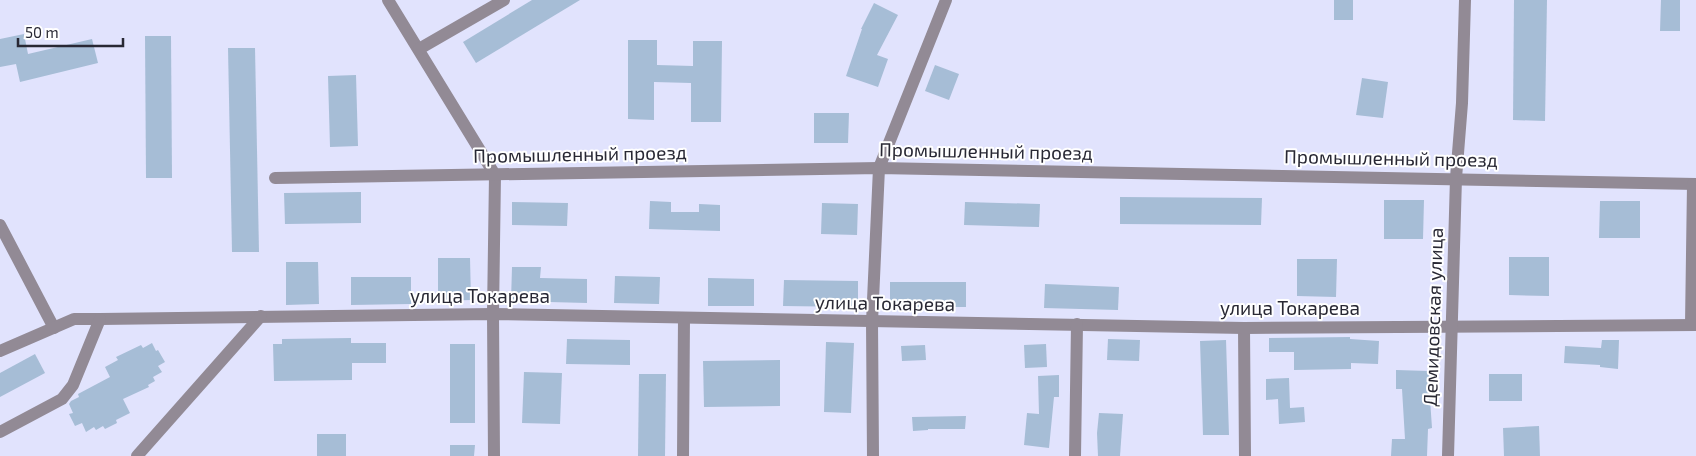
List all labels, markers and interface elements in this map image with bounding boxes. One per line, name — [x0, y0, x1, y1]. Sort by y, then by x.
scale bar — [18, 15, 122, 47]
text: 50 m — [25, 23, 59, 41]
street label: Промышленный проезд — [879, 137, 1093, 164]
street label: Промышленный проезд — [473, 140, 687, 167]
street label: Промышленный проезд — [1284, 144, 1498, 171]
street label: Демидовская улица — [1418, 227, 1448, 407]
street label: улица Токарева — [410, 284, 550, 308]
street label: улица Токарева — [815, 290, 955, 316]
street label: улица Токарева — [1220, 296, 1360, 320]

